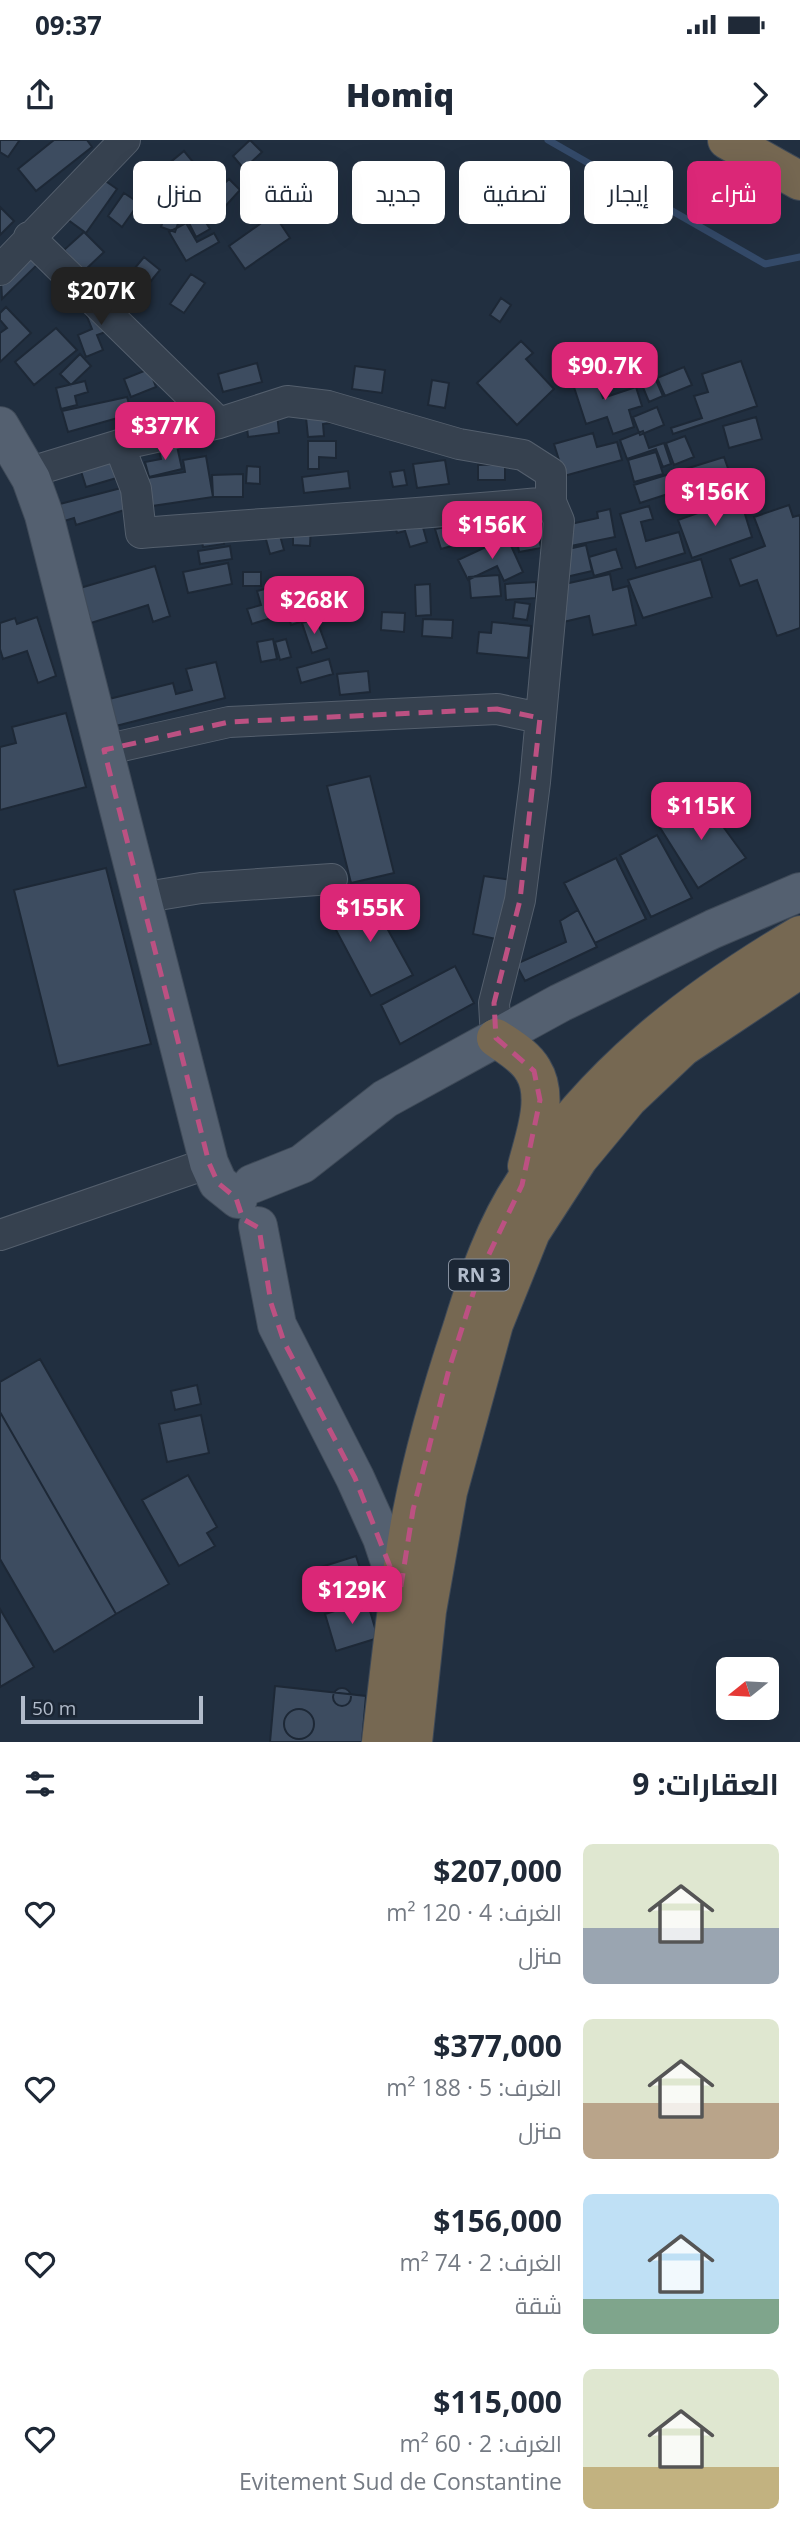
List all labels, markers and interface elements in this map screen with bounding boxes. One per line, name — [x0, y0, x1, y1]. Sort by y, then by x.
text: 09:37 — [35, 7, 102, 43]
text: Homiq — [346, 73, 454, 116]
icon: share — [21, 76, 59, 114]
icon: forward — [741, 76, 779, 114]
chip: منزل — [133, 161, 226, 224]
chip: شقة — [240, 161, 338, 224]
chip: جديد — [352, 161, 445, 224]
chip: تصفية — [459, 161, 570, 224]
chip: إيجار — [584, 161, 673, 224]
chip: شراء — [687, 161, 781, 224]
pin: $207K — [52, 268, 150, 327]
text: $207K — [67, 274, 135, 306]
pin: $90.7K — [548, 342, 662, 402]
text: $90.7K — [568, 349, 642, 381]
pin: $377K — [116, 402, 214, 462]
text: $377K — [131, 409, 199, 441]
pin: $156K — [666, 468, 764, 528]
text: $156K — [681, 475, 749, 507]
pin: $156K — [443, 502, 541, 561]
text: $156K — [458, 508, 526, 540]
pin: $268K — [265, 576, 363, 636]
text: $268K — [280, 583, 348, 615]
pin: $115K — [652, 782, 750, 842]
text: $115K — [667, 789, 735, 821]
pin: $155K — [321, 884, 419, 944]
text: $155K — [336, 891, 404, 923]
road number: RN 3 — [449, 1260, 509, 1290]
pin: $129K — [303, 1566, 401, 1626]
text: $129K — [318, 1573, 386, 1605]
north arrow — [716, 1657, 779, 1720]
map controls — [716, 1657, 779, 1720]
scale bar — [21, 1693, 203, 1725]
text: 50 m — [32, 1695, 76, 1721]
text: العقارات: 9 — [632, 1763, 779, 1804]
icon: filters — [21, 1765, 59, 1803]
text: $207,000 — [433, 1850, 562, 1891]
icon: home — [639, 1872, 723, 1956]
icon: heart — [21, 1895, 59, 1933]
text: الغرف: 4 · 120 m² — [386, 1896, 562, 1928]
text: منزل — [518, 1939, 562, 1971]
text: $377,000 — [433, 2025, 562, 2066]
icon: home — [639, 2047, 723, 2131]
icon: heart — [21, 2070, 59, 2108]
text: الغرف: 5 · 188 m² — [386, 2071, 562, 2103]
text: منزل — [518, 2114, 562, 2146]
text: $156,000 — [433, 2200, 562, 2241]
icon: home — [639, 2222, 723, 2306]
icon: heart — [21, 2245, 59, 2283]
text: الغرف: 2 · 74 m² — [399, 2246, 562, 2278]
text: شقة — [515, 2289, 562, 2321]
text: $115,000 — [433, 2381, 562, 2422]
icon: home — [639, 2397, 723, 2481]
icon: heart — [21, 2420, 59, 2458]
text: الغرف: 2 · 60 m² — [399, 2427, 562, 2459]
text: Evitement Sud de Constantine — [239, 2465, 562, 2497]

